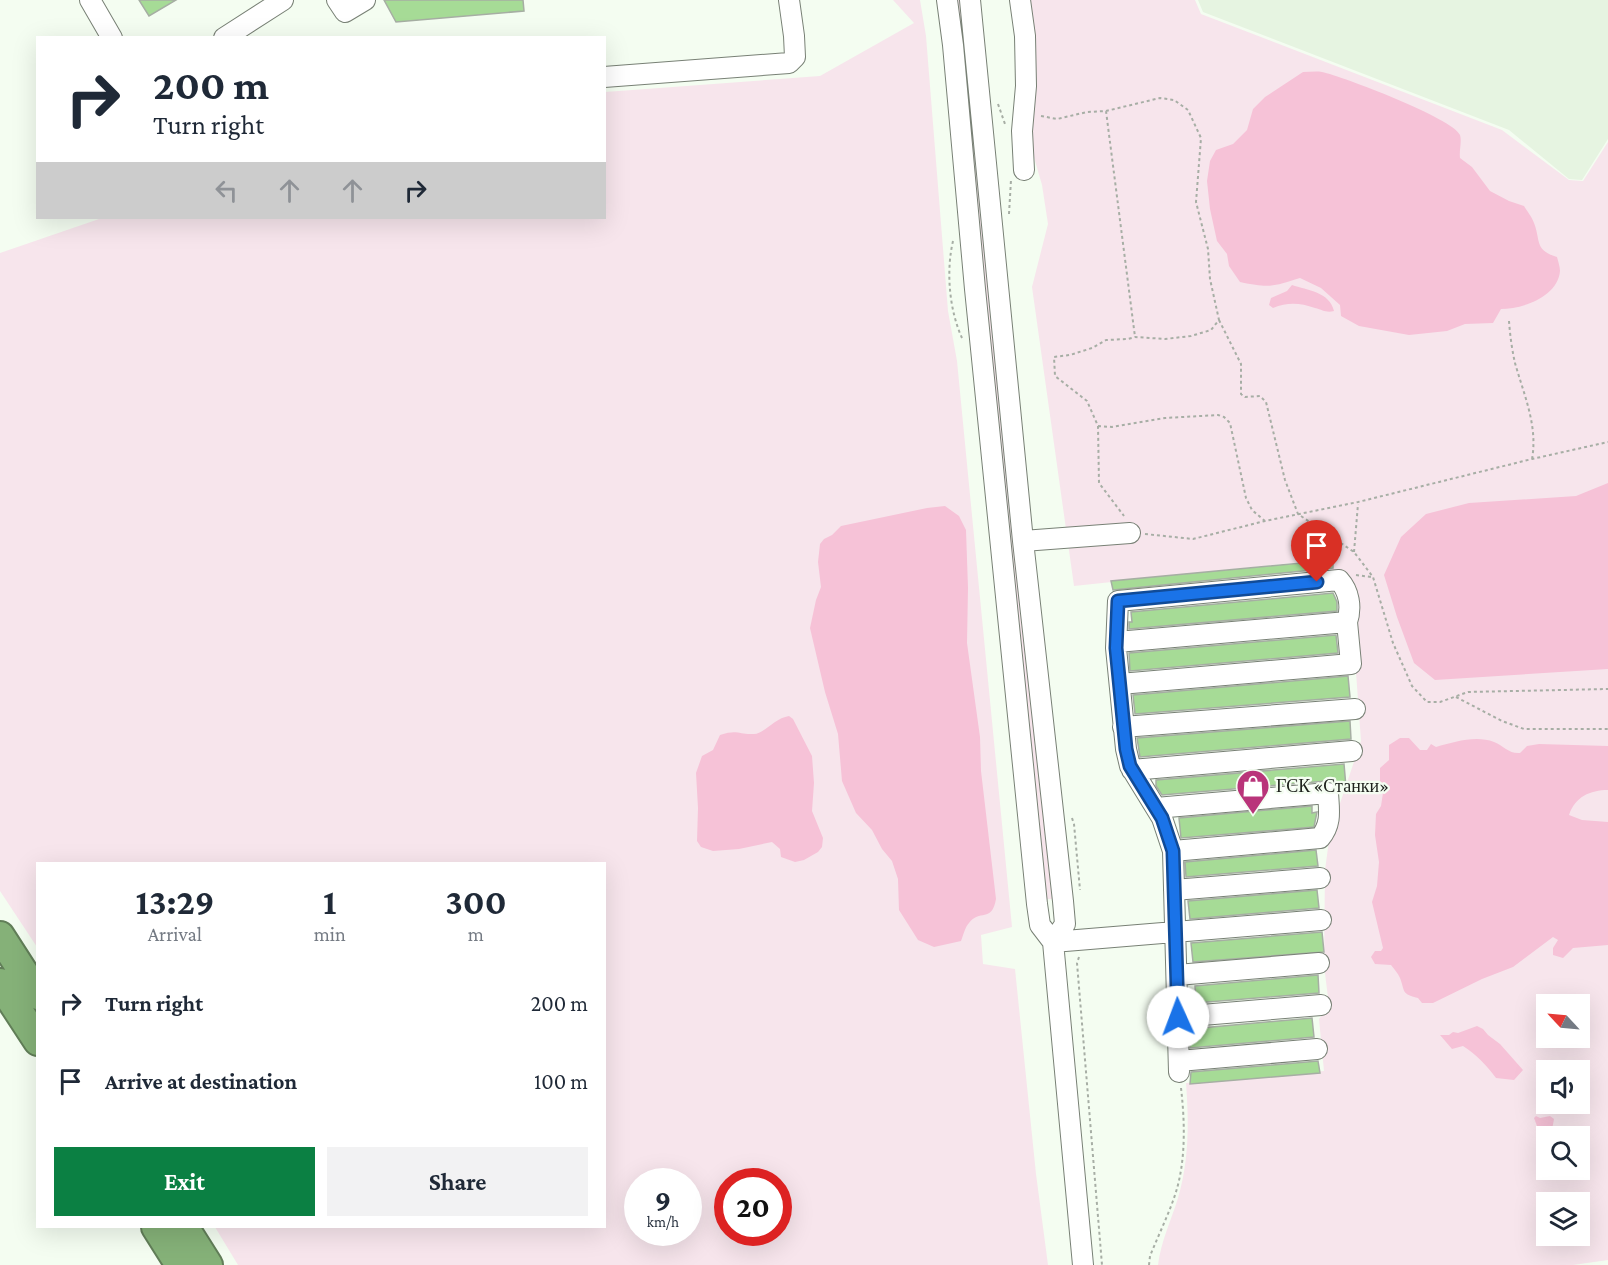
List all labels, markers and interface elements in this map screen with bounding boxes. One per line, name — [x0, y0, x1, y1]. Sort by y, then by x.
icon: right — [54, 60, 132, 138]
text: 200 m — [153, 61, 269, 108]
text: Turn right — [153, 110, 264, 140]
icon: left — [210, 174, 243, 207]
icon: ahead — [273, 174, 306, 207]
icon: ahead — [336, 174, 369, 207]
icon: right — [399, 174, 432, 207]
pin — [1291, 520, 1342, 582]
icon: arrive — [1300, 529, 1333, 562]
shop icon: ГСК «Станки» — [1235, 768, 1271, 815]
place label: ГСК «Станки» — [1276, 776, 1389, 796]
text: 13:29 — [135, 882, 214, 922]
text: 1 — [323, 882, 337, 922]
text: 300 — [445, 882, 507, 922]
text: Arrival — [148, 923, 202, 945]
text: min — [314, 923, 346, 945]
text: m — [468, 923, 484, 945]
position arrow — [1146, 985, 1210, 1049]
icon: right — [54, 987, 87, 1020]
text: Turn right — [105, 991, 203, 1016]
text: 200 m — [531, 991, 588, 1016]
north arrow — [1536, 994, 1590, 1048]
map controls — [1536, 994, 1590, 1246]
button: sound — [1536, 1060, 1590, 1114]
icon: arrive — [54, 1065, 87, 1098]
text: Arrive at destination — [105, 1069, 297, 1094]
text: 100 m — [534, 1069, 588, 1094]
button: search — [1536, 1126, 1590, 1180]
button: Exit — [54, 1147, 315, 1216]
button: Share — [327, 1147, 588, 1216]
speed limit sign: 20 — [714, 1168, 792, 1246]
text: 9 — [655, 1183, 671, 1216]
button: layers — [1536, 1192, 1590, 1246]
text: km/h — [647, 1214, 679, 1230]

